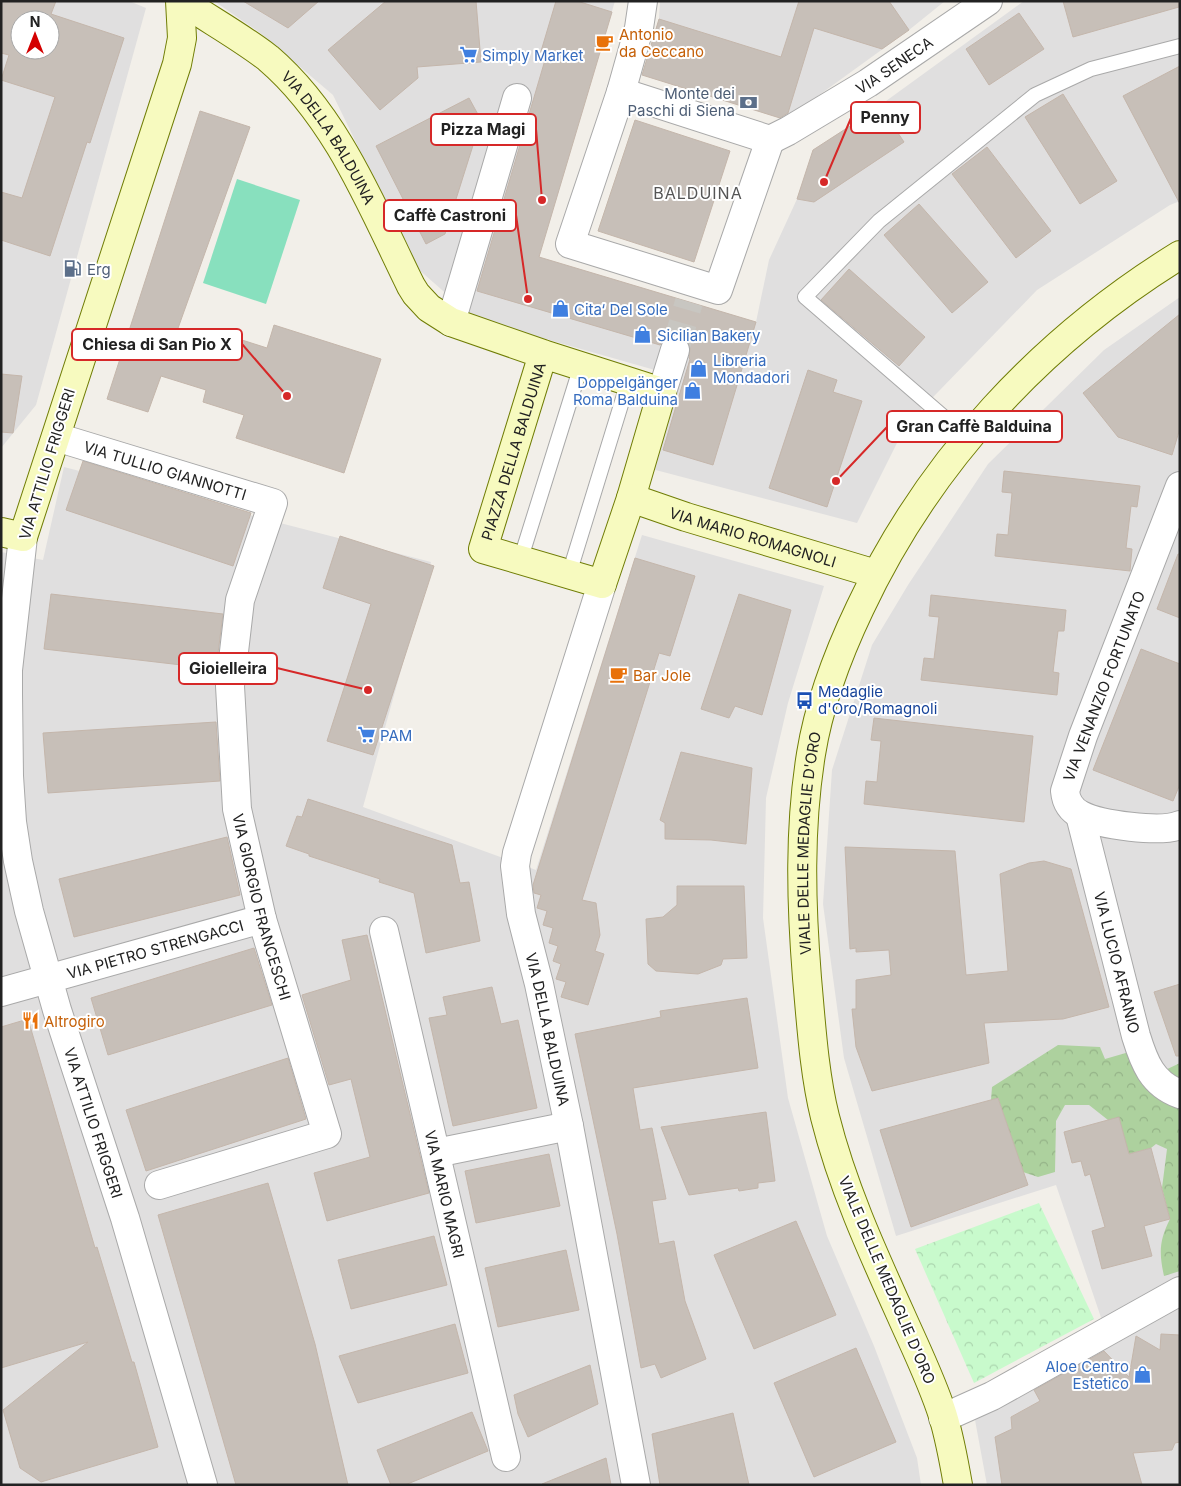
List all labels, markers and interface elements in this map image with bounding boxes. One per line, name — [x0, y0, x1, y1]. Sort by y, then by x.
north arrow — [10, 10, 60, 60]
text: N — [30, 13, 40, 30]
place label: Antonio da Ceccano — [619, 25, 704, 61]
street label: VIA SENECA — [852, 32, 936, 98]
cafe icon: Antonio da Ceccano — [595, 33, 615, 53]
supermarket icon: Simply Market — [458, 45, 478, 65]
place label: Simply Market — [482, 46, 583, 65]
street label: VIA DELLA BALDUINA — [278, 67, 380, 207]
place label: Monte dei Paschi di Siena — [627, 84, 735, 120]
bank icon: Monte dei Paschi di Siena — [739, 92, 759, 112]
callout: Penny — [851, 102, 920, 133]
text: Penny — [860, 107, 910, 127]
callout: Pizza Magi — [431, 114, 536, 145]
text: Pizza Magi — [441, 119, 525, 139]
district label: BALDUINA — [653, 183, 743, 203]
callout: Caffè Castroni — [384, 200, 516, 231]
text: Caffè Castroni — [394, 205, 506, 225]
fuel station icon: Erg — [63, 259, 83, 279]
place label: Erg — [87, 260, 111, 279]
shop icon: Cita‘ Del Sole — [550, 299, 570, 319]
place label: Cita‘ Del Sole — [574, 300, 668, 319]
shop icon: Sicilian Bakery — [633, 325, 653, 345]
place label: Sicilian Bakery — [657, 326, 761, 345]
callout: Chiesa di San Pio X — [72, 329, 242, 360]
text: Chiesa di San Pio X — [82, 334, 232, 354]
place label: Libreria Mondadori — [713, 351, 790, 387]
shop icon: Libreria Mondadori — [689, 359, 709, 379]
street label: PIAZZA DELLA BALDUINA — [477, 360, 549, 542]
place label: Doppelgänger Roma Balduina — [573, 373, 678, 409]
shop icon: Doppelgänger Roma Balduina — [682, 381, 702, 401]
street label: VIA ATTILIO FRIGGERI — [15, 386, 79, 542]
callout: Gran Caffè Balduina — [887, 411, 1062, 442]
text: Gran Caffè Balduina — [896, 416, 1052, 436]
street label: VIA TULLIO GIANNOTTI — [81, 436, 249, 504]
street label: VIA MARIO ROMAGNOLI — [667, 503, 839, 571]
street label: VIA VENANZIO FORTUNATO — [1059, 588, 1149, 784]
callout: Gioielleira — [179, 653, 277, 684]
text: Gioielleira — [189, 658, 267, 678]
cafe icon: Bar Jole — [609, 665, 629, 685]
place label: Bar Jole — [633, 666, 691, 685]
place label: Medaglie d'Oro/Romagnoli — [818, 682, 937, 718]
bus stop icon: Medaglie d'Oro/Romagnoli — [794, 690, 814, 710]
supermarket icon: PAM — [356, 725, 376, 745]
place label: PAM — [380, 726, 412, 745]
street label: VIALE DELLE MEDAGLIE D'ORO — [793, 730, 825, 956]
street label: VIA GIORGIO FRANCESCHI — [229, 812, 295, 1002]
street label: VIA LUCIO AFRANIO — [1090, 890, 1144, 1035]
street label: VIA PIETRO STRENGACCI — [65, 915, 246, 983]
street label: VIA DELLA BALDUINA — [522, 950, 574, 1108]
restaurant icon: Altrogiro — [20, 1011, 40, 1031]
place label: Altrogiro — [44, 1012, 105, 1031]
street label: VIA ATTILIO FRIGGERI — [60, 1045, 127, 1200]
street label: VIA MARIO MAGRI — [421, 1128, 469, 1260]
street label: VIALE DELLE MEDAGLIE D'ORO — [834, 1173, 940, 1387]
place label: Aloe Centro Estetico — [1045, 1357, 1129, 1393]
shop icon: Aloe Centro Estetico — [1133, 1365, 1153, 1385]

